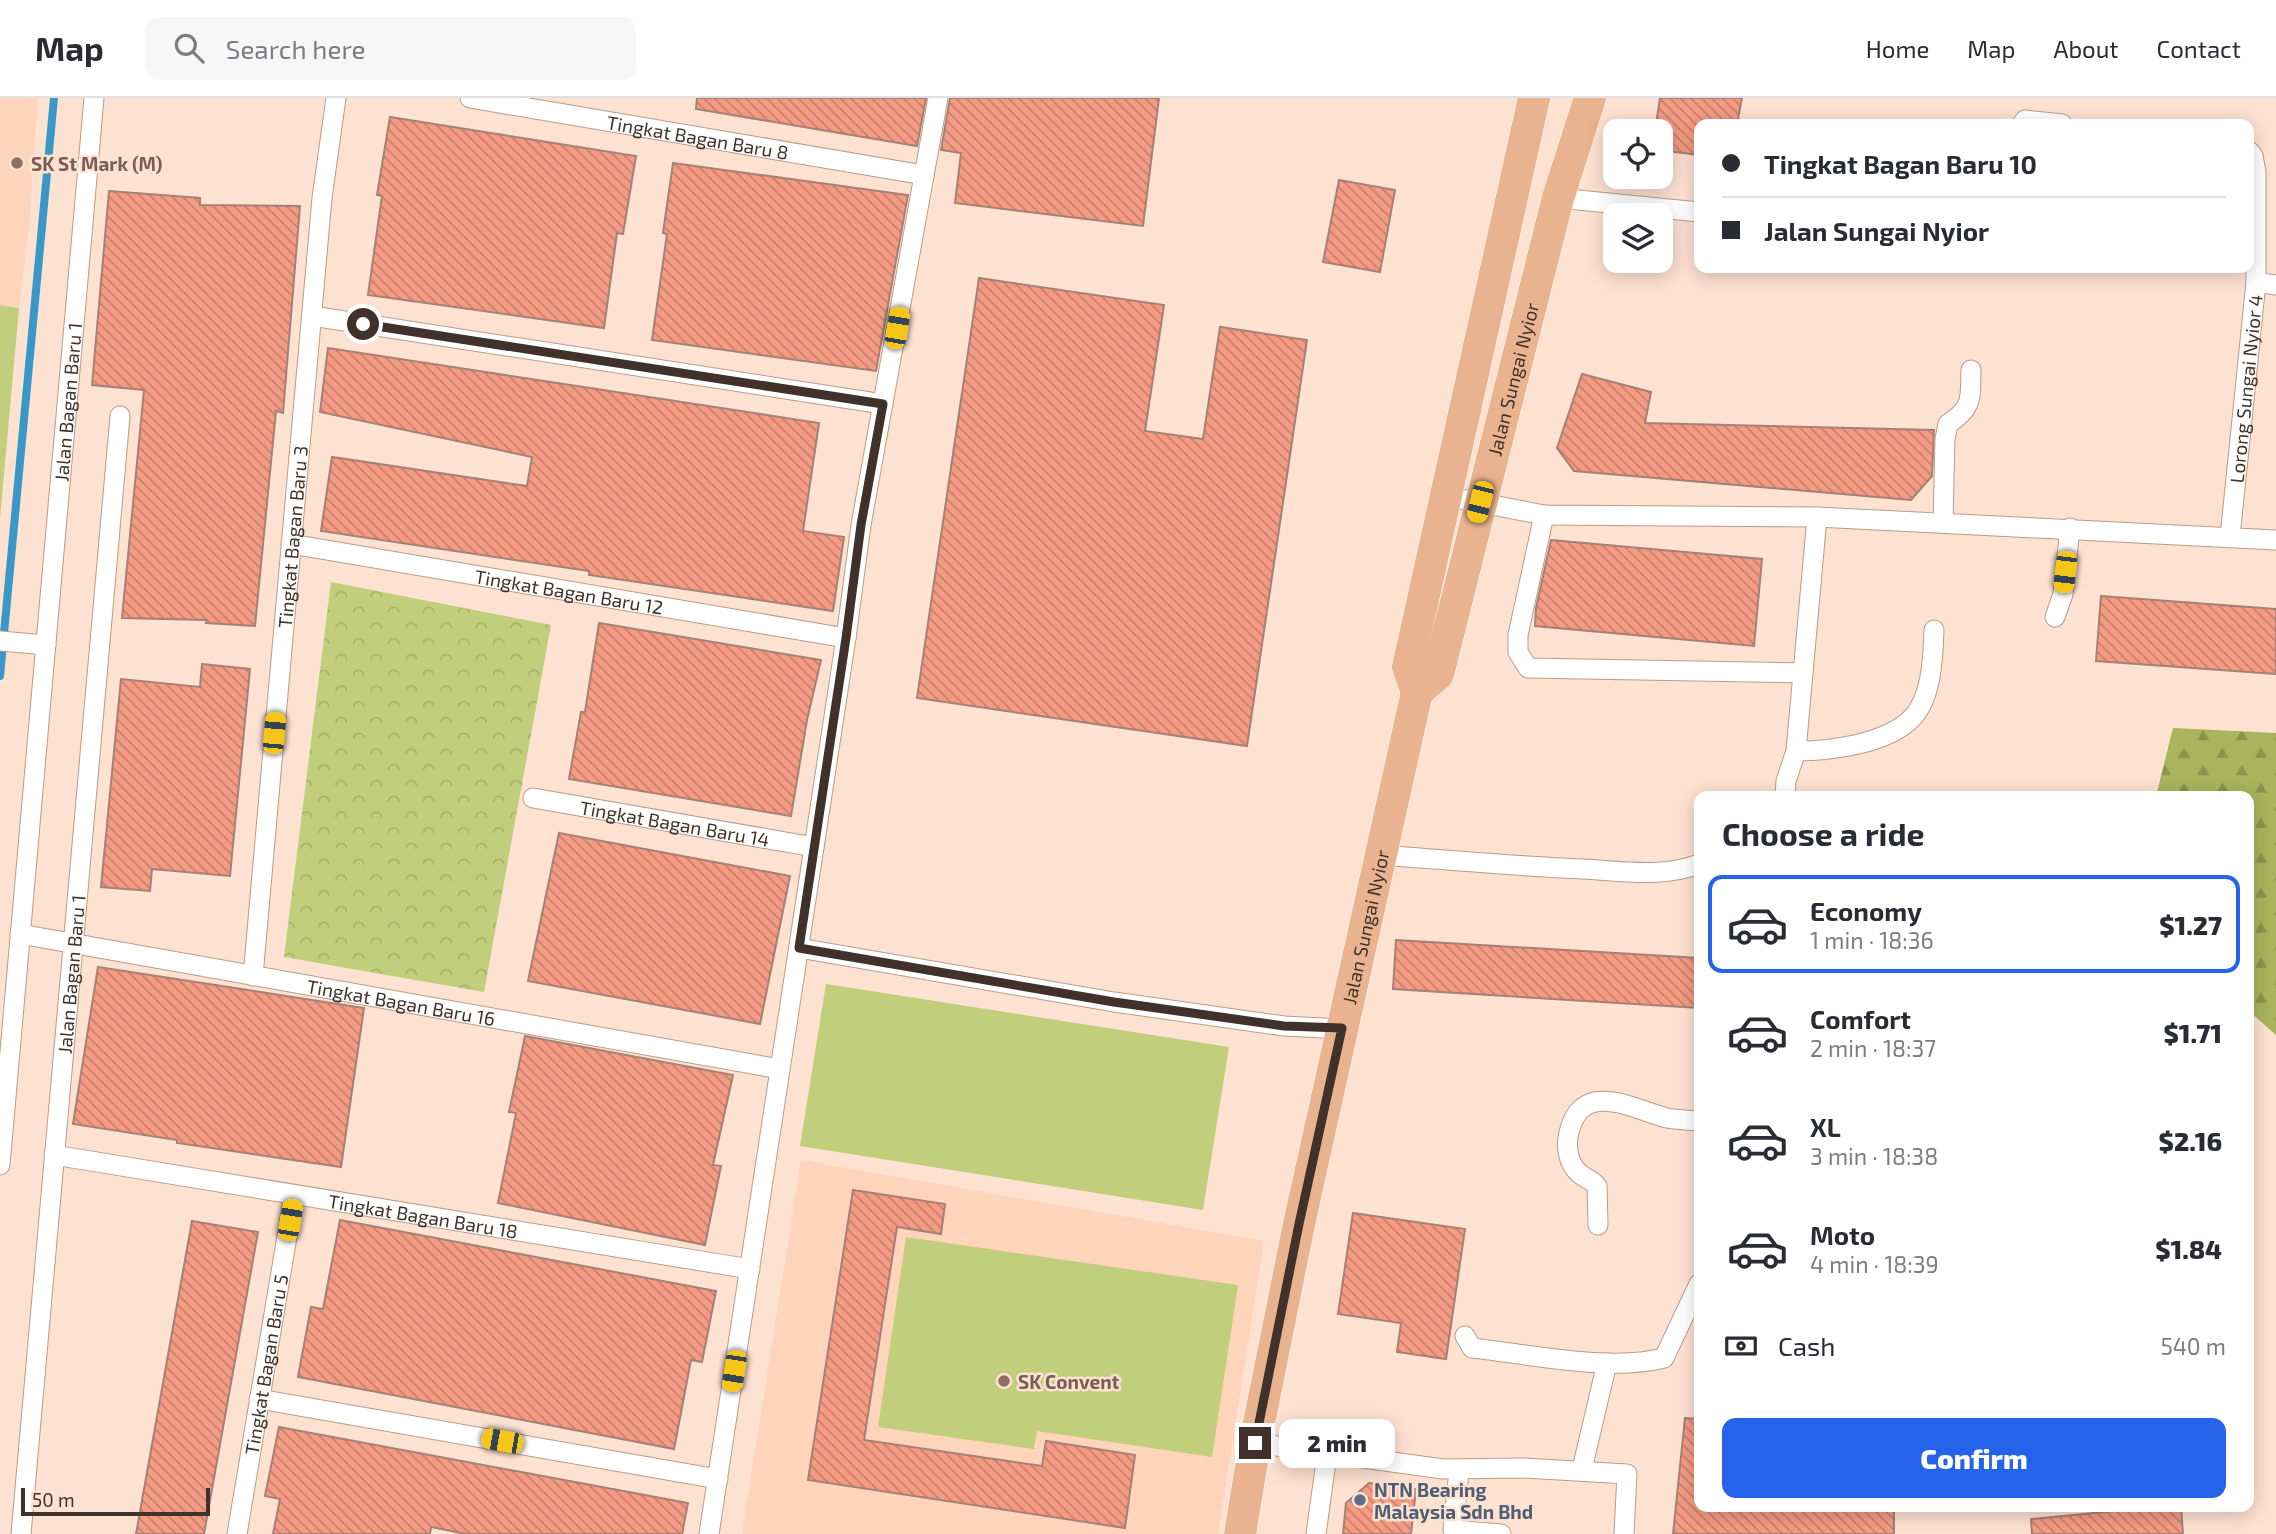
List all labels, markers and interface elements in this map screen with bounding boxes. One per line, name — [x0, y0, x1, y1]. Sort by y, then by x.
search box — [146, 17, 636, 80]
text: Map — [35, 28, 104, 68]
icon: search — [170, 29, 208, 67]
text: Search here — [226, 33, 365, 64]
text: Home — [1866, 34, 1929, 63]
text: Map — [1967, 34, 2015, 63]
text: About — [2053, 34, 2119, 63]
text: Contact — [2157, 34, 2241, 63]
street label: Tingkat Bagan Baru 8 — [605, 110, 790, 163]
map controls — [1603, 119, 1673, 273]
button: locate — [1603, 119, 1673, 189]
text: Tingkat Bagan Baru 10 — [1764, 148, 2037, 179]
place label: SK St Mark (M) — [31, 152, 163, 175]
marker: SK St Mark (M) — [9, 155, 25, 171]
button: layers — [1603, 203, 1673, 273]
text: Jalan Sungai Nyior — [1764, 215, 1989, 246]
street label: Lorong Sungai Nyior 4 — [2224, 293, 2266, 484]
street label: Jalan Sungai Nyior — [1482, 299, 1543, 458]
car — [884, 305, 911, 351]
route start — [347, 308, 379, 340]
street label: Jalan Bagan Baru 1 — [49, 322, 86, 482]
street label: Tingkat Bagan Baru 3 — [272, 445, 311, 629]
car — [1465, 479, 1496, 525]
car — [2053, 550, 2078, 594]
street label: Tingkat Bagan Baru 12 — [473, 564, 665, 618]
car — [262, 711, 287, 755]
street label: Tingkat Bagan Baru 14 — [578, 795, 771, 851]
text: Choose a ride — [1722, 814, 1925, 852]
street label: Jalan Sungai Nyior — [1337, 847, 1393, 1006]
icon: car — [1726, 893, 1789, 956]
street label: Jalan Bagan Baru 1 — [52, 894, 89, 1055]
text: Economy — [1810, 895, 1922, 926]
text: $1.27 — [2159, 909, 2222, 940]
text: 1 min · 18:36 — [1810, 926, 1934, 954]
street label: Tingkat Bagan Baru 16 — [305, 974, 497, 1030]
icon: car — [1726, 1001, 1789, 1064]
text: Comfort — [1810, 1003, 1911, 1034]
text: $1.71 — [2164, 1017, 2222, 1048]
text: 2 min · 18:37 — [1810, 1034, 1936, 1062]
icon: car — [1726, 1109, 1789, 1172]
text: XL — [1810, 1111, 1841, 1142]
text: $2.16 — [2159, 1125, 2222, 1156]
text: 3 min · 18:38 — [1810, 1142, 1938, 1170]
street label: Tingkat Bagan Baru 18 — [327, 1189, 519, 1242]
car — [277, 1197, 304, 1243]
icon: car — [1726, 1217, 1789, 1280]
text: Moto — [1810, 1219, 1875, 1250]
text: $1.84 — [2155, 1233, 2222, 1264]
text: 4 min · 18:39 — [1810, 1250, 1939, 1278]
street label: Tingkat Bagan Baru 5 — [239, 1272, 292, 1456]
icon: cash — [1722, 1327, 1760, 1365]
text: Cash — [1778, 1330, 1835, 1361]
text: 540 m — [2160, 1332, 2226, 1360]
car — [721, 1349, 748, 1393]
place label: SK Convent — [1018, 1370, 1120, 1393]
marker: SK Convent — [996, 1373, 1012, 1389]
callout: 2 min — [1280, 1418, 1395, 1468]
button: Confirm — [1722, 1418, 2226, 1498]
car — [480, 1427, 525, 1455]
route end — [1239, 1427, 1271, 1459]
text: 2 min — [1307, 1429, 1367, 1457]
place label: NTN Bearing Malaysia Sdn Bhd — [1374, 1478, 1533, 1524]
scale bar — [21, 1485, 210, 1517]
text: 50 m — [32, 1488, 75, 1511]
marker: NTN Bearing Malaysia Sdn Bhd — [1352, 1492, 1368, 1508]

